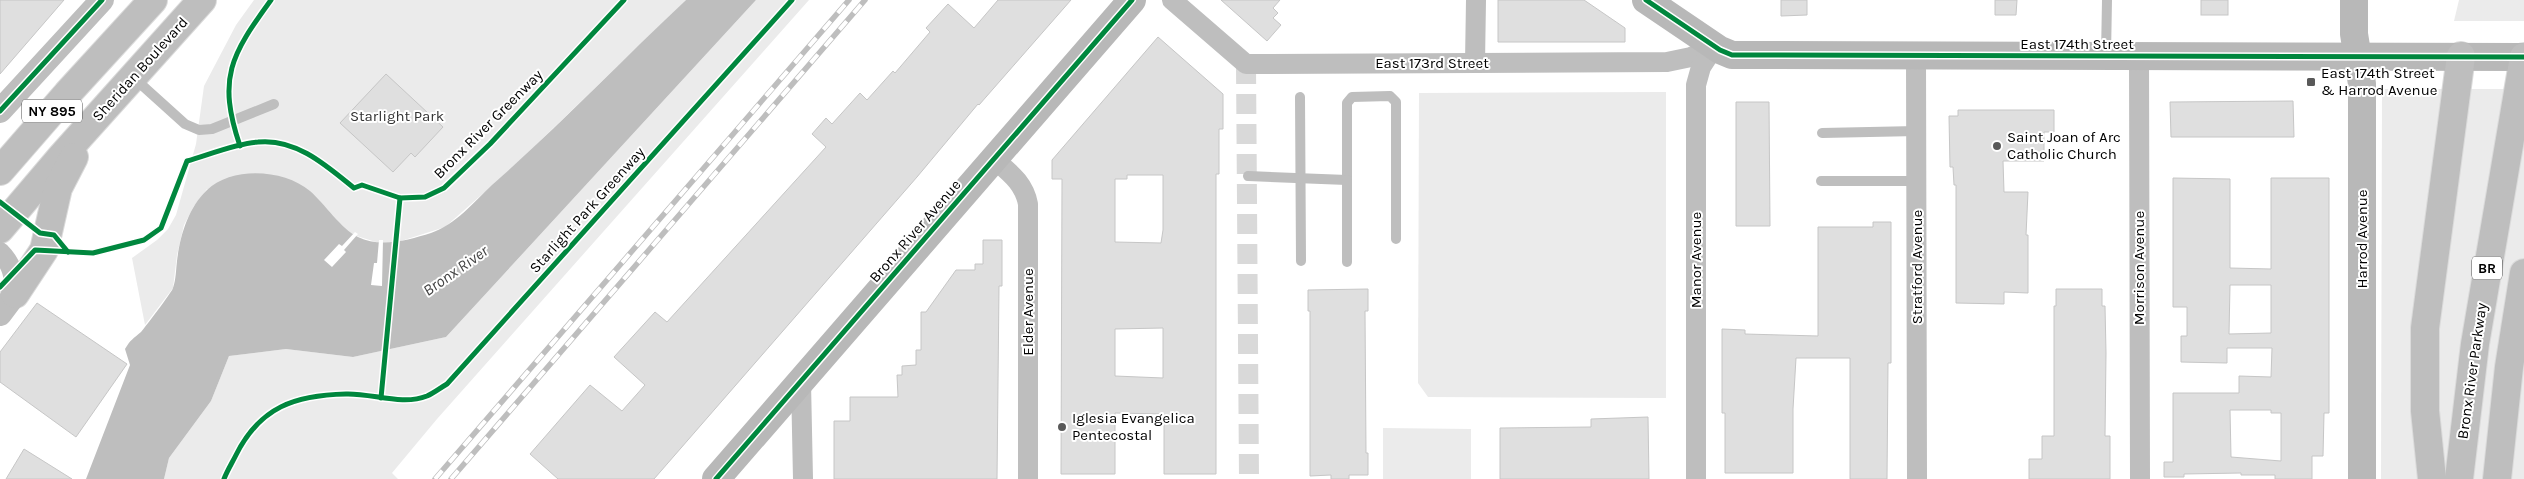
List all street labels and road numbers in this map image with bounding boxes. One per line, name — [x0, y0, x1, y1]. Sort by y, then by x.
street label: Sheridan Boulevard — [88, 13, 192, 125]
street label: East 174th Street — [2020, 35, 2134, 53]
street label: East 173rd Street — [1375, 54, 1489, 72]
street label: Bronx River Greenway — [430, 66, 546, 182]
road number: NY 895 — [22, 100, 82, 122]
street label: Starlight Park Greenway — [526, 143, 648, 277]
street label: Bronx River Avenue — [865, 176, 965, 286]
street label: Harrod Avenue — [2353, 189, 2371, 289]
street label: Stratford Avenue — [1908, 210, 1926, 324]
street label: Morrison Avenue — [2130, 211, 2148, 325]
street label: Manor Avenue — [1687, 212, 1705, 308]
road number: BR — [2472, 256, 2502, 280]
street label: Elder Avenue — [1019, 268, 1037, 356]
street label: Bronx River Parkway — [2454, 302, 2490, 440]

